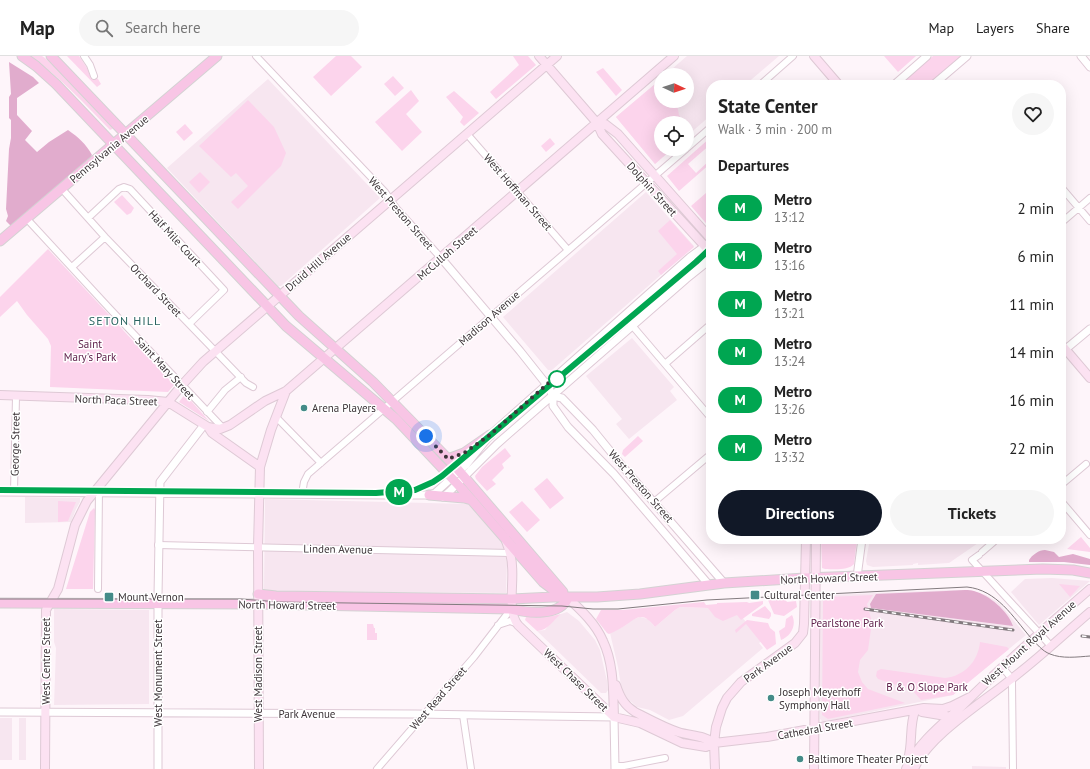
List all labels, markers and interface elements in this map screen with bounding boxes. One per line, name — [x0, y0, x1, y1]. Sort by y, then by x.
search box — [79, 10, 359, 46]
text: Map — [20, 16, 55, 40]
icon: search — [93, 17, 115, 39]
text: Search here — [125, 18, 201, 37]
text: Map — [928, 19, 954, 37]
text: Layers — [976, 19, 1014, 37]
text: Share — [1036, 19, 1070, 37]
north arrow — [654, 68, 694, 108]
map controls — [654, 68, 694, 156]
button: heart — [1012, 93, 1054, 135]
text: State Center — [718, 94, 818, 118]
street label: Pennsylvania Avenue — [67, 112, 152, 186]
button: locate — [654, 116, 694, 156]
text: Walk · 3 min · 200 m — [718, 121, 832, 138]
street label: West Hoffman Street — [481, 151, 555, 233]
text: Departures — [718, 156, 789, 175]
street label: Dolphin Street — [624, 159, 680, 219]
street label: West Preston Street — [366, 174, 437, 252]
text: Metro — [774, 190, 812, 209]
text: M — [734, 199, 746, 217]
text: 2 min — [1017, 199, 1054, 218]
street label: Half Mile Court — [146, 207, 205, 269]
text: 13:12 — [774, 209, 805, 226]
street label: McCulloh Street — [414, 223, 480, 283]
street label: Druid Hill Avenue — [282, 229, 354, 294]
text: Metro — [774, 238, 812, 257]
text: M — [734, 247, 746, 265]
text: 6 min — [1017, 247, 1054, 266]
text: 13:16 — [774, 257, 805, 274]
street label: Orchard Street — [127, 261, 185, 320]
text: Metro — [774, 286, 812, 305]
street label: Madison Avenue — [456, 287, 523, 348]
text: M — [734, 295, 746, 313]
text: 11 min — [1009, 295, 1054, 314]
text: 13:21 — [774, 305, 805, 322]
district label: SETON HILL — [89, 313, 161, 328]
street label: Saint Mary Street — [132, 334, 198, 402]
text: Metro — [774, 334, 812, 353]
park label: Saint Mary's Park — [64, 337, 117, 364]
text: M — [734, 343, 746, 361]
text: 14 min — [1009, 343, 1054, 362]
text: 13:24 — [774, 353, 805, 370]
unlabelled marker — [548, 370, 566, 388]
text: Metro — [774, 382, 812, 401]
text: M — [734, 391, 746, 409]
text: 16 min — [1009, 391, 1054, 410]
street label: North Paca Street — [74, 392, 158, 408]
place label: Arena Players — [312, 401, 376, 415]
text: 13:26 — [774, 401, 805, 418]
marker: Arena Players — [299, 403, 309, 413]
street label: George Street — [7, 411, 23, 476]
your location — [416, 426, 436, 446]
text: Metro — [774, 430, 812, 449]
text: M — [734, 439, 746, 457]
text: 22 min — [1009, 439, 1054, 458]
street label: West Preston Street — [606, 447, 677, 525]
text: 13:32 — [774, 449, 805, 466]
line badge: M — [386, 479, 412, 505]
text: M — [393, 483, 405, 501]
button: Directions — [718, 490, 882, 536]
button: Tickets — [890, 490, 1054, 536]
street label: Linden Avenue — [303, 541, 373, 557]
street label: North Howard Street — [780, 569, 878, 587]
place label: Cultural Center — [764, 588, 835, 602]
marker: Cultural Center — [749, 589, 761, 601]
place label: Mount Vernon — [118, 590, 184, 604]
marker: Mount Vernon — [103, 591, 115, 603]
street label: North Howard Street — [238, 597, 336, 613]
street label: West Mount Royal Avenue — [979, 597, 1079, 689]
park label: Pearlstone Park — [811, 616, 884, 630]
street label: West Centre Street — [39, 617, 53, 705]
street label: West Monument Street — [151, 619, 165, 727]
street label: West Madison Street — [251, 626, 265, 722]
street label: Park Avenue — [741, 640, 795, 685]
street label: West Chase Street — [541, 646, 611, 715]
street label: West Read Street — [407, 663, 470, 733]
park label: B & O Slope Park — [886, 680, 968, 694]
place label: Joseph Meyerhoff Symphony Hall — [778, 685, 861, 712]
marker: Joseph Meyerhoff Symphony Hall — [766, 693, 776, 703]
street label: Park Avenue — [279, 707, 336, 721]
street label: Cathedral Street — [776, 715, 854, 743]
place label: Baltimore Theater Project — [808, 752, 928, 766]
marker: Baltimore Theater Project — [795, 754, 805, 764]

